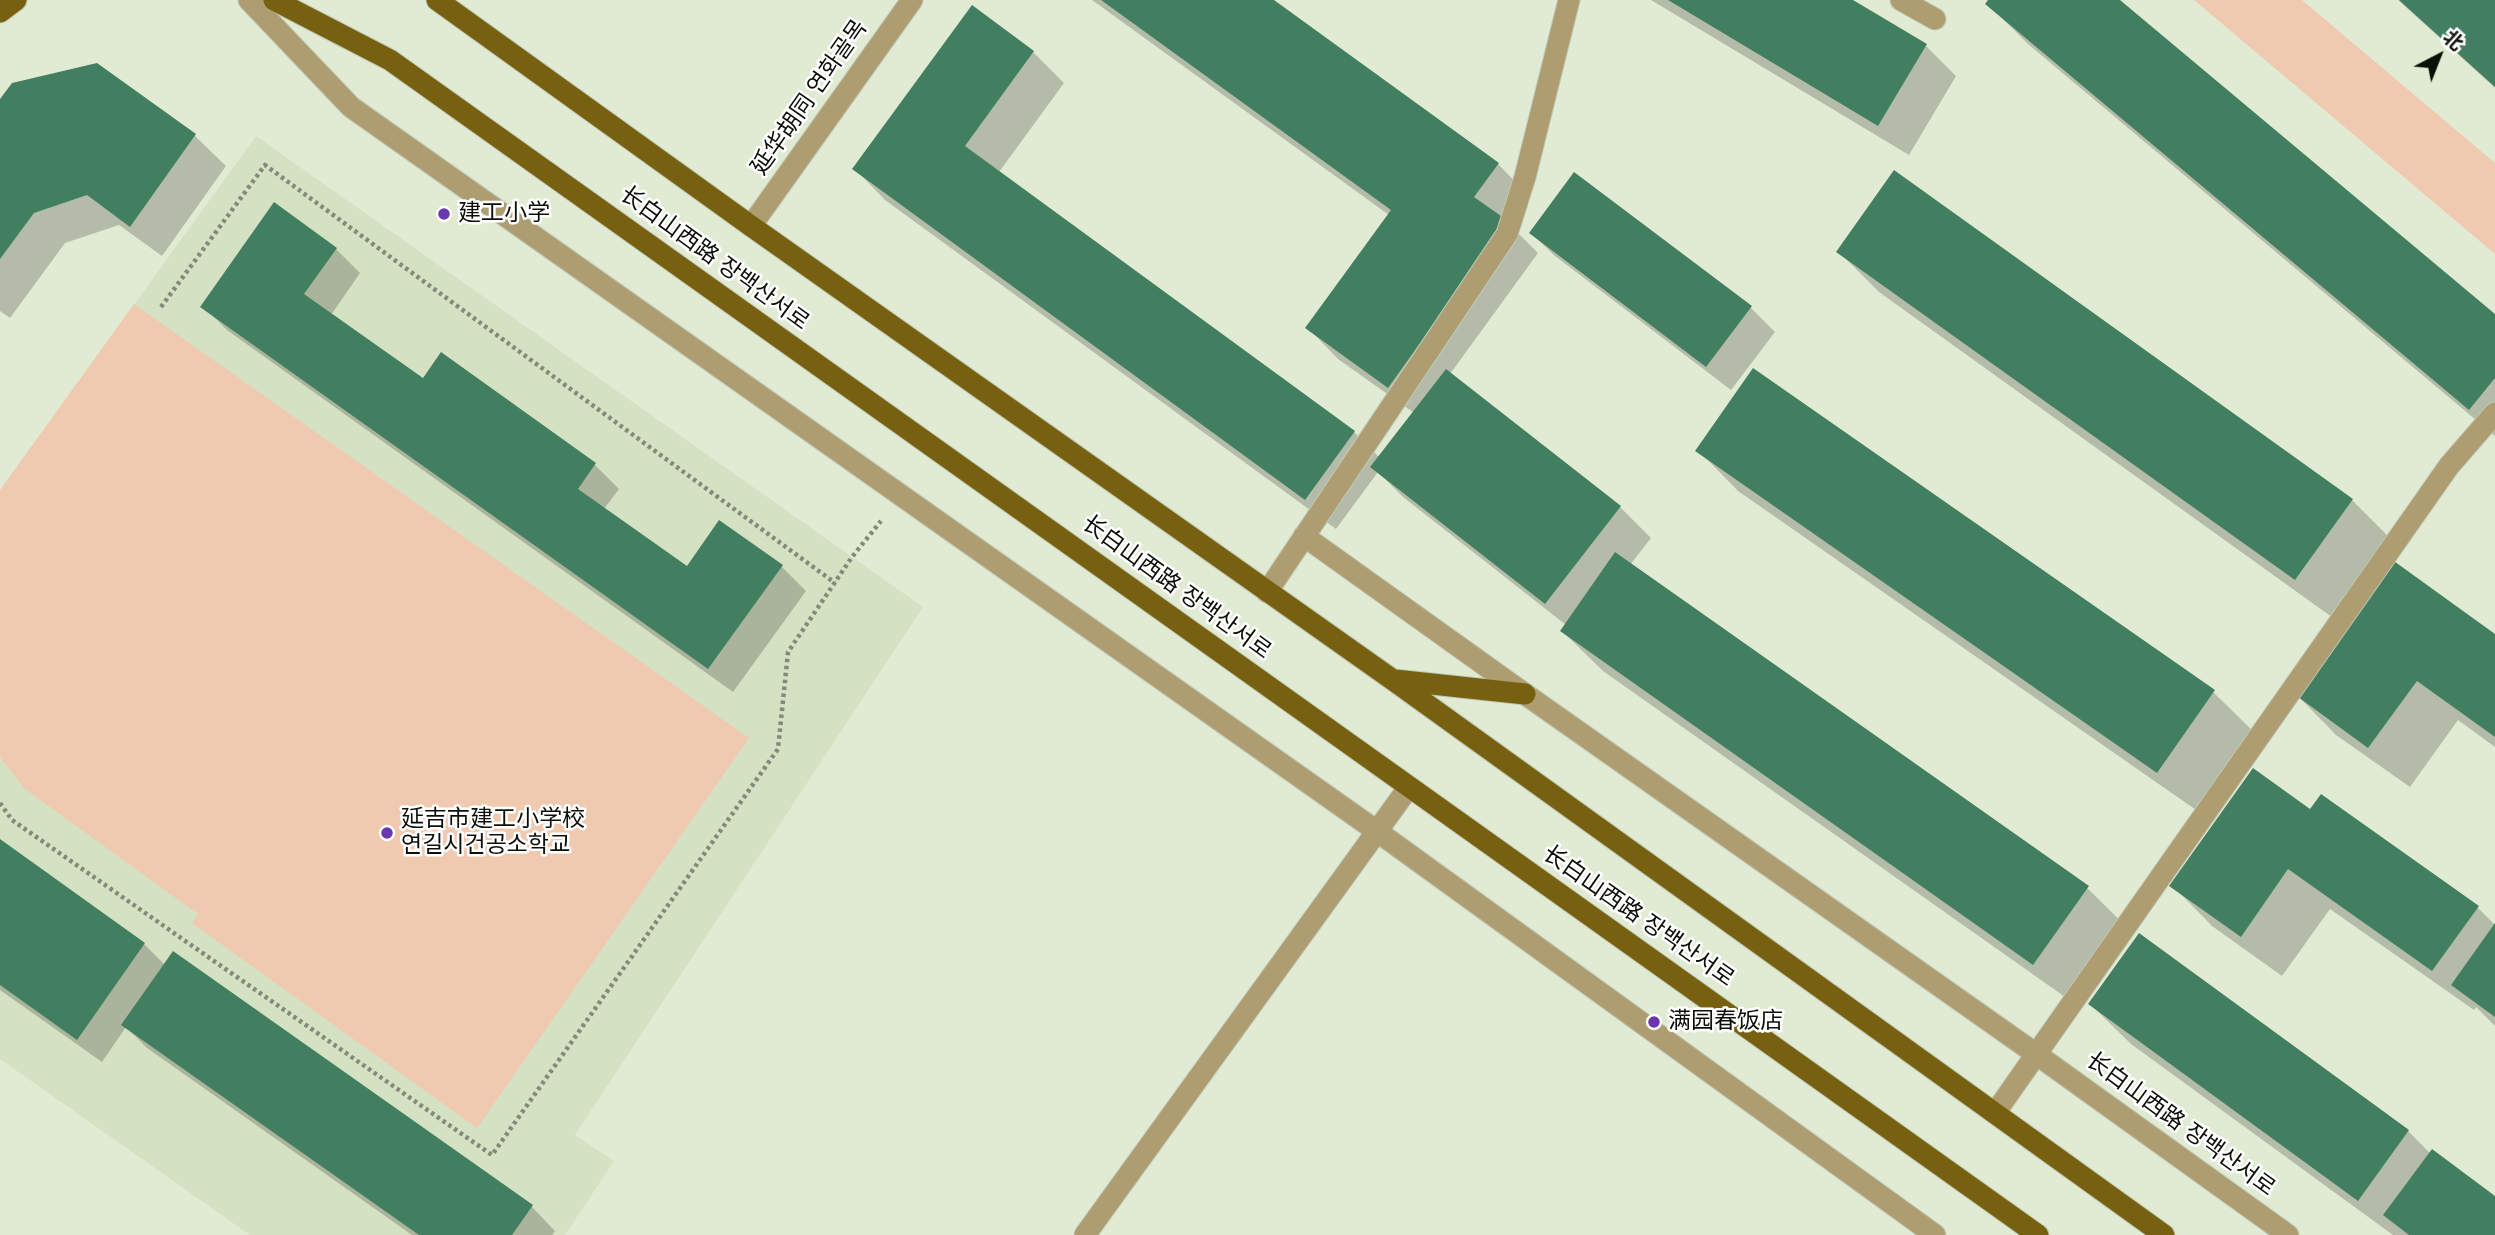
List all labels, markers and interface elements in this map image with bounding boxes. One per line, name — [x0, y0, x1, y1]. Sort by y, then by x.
street label: 延华胡同 연화골목 — [746, 15, 874, 181]
north arrow — [2404, 21, 2474, 91]
text: 北 — [2438, 24, 2469, 56]
street label: 长白山西路 장백산서로 — [614, 181, 814, 337]
place label: 建工小学 — [458, 200, 550, 228]
marker: 建工小学 — [436, 206, 452, 222]
street label: 长白山西路 장백산서로 — [1076, 510, 1276, 666]
place label: 延吉市建工小学校 연길시건공소학교 — [401, 806, 585, 860]
marker: 延吉市建工小学校 연길시건공소학교 — [379, 825, 395, 841]
street label: 长白山西路 장백산서로 — [1537, 841, 1739, 993]
place label: 满园春饭店 — [1668, 1008, 1783, 1036]
marker: 满园春饭店 — [1646, 1014, 1662, 1030]
street label: 长白山西路 장백산서로 — [2080, 1047, 2280, 1203]

